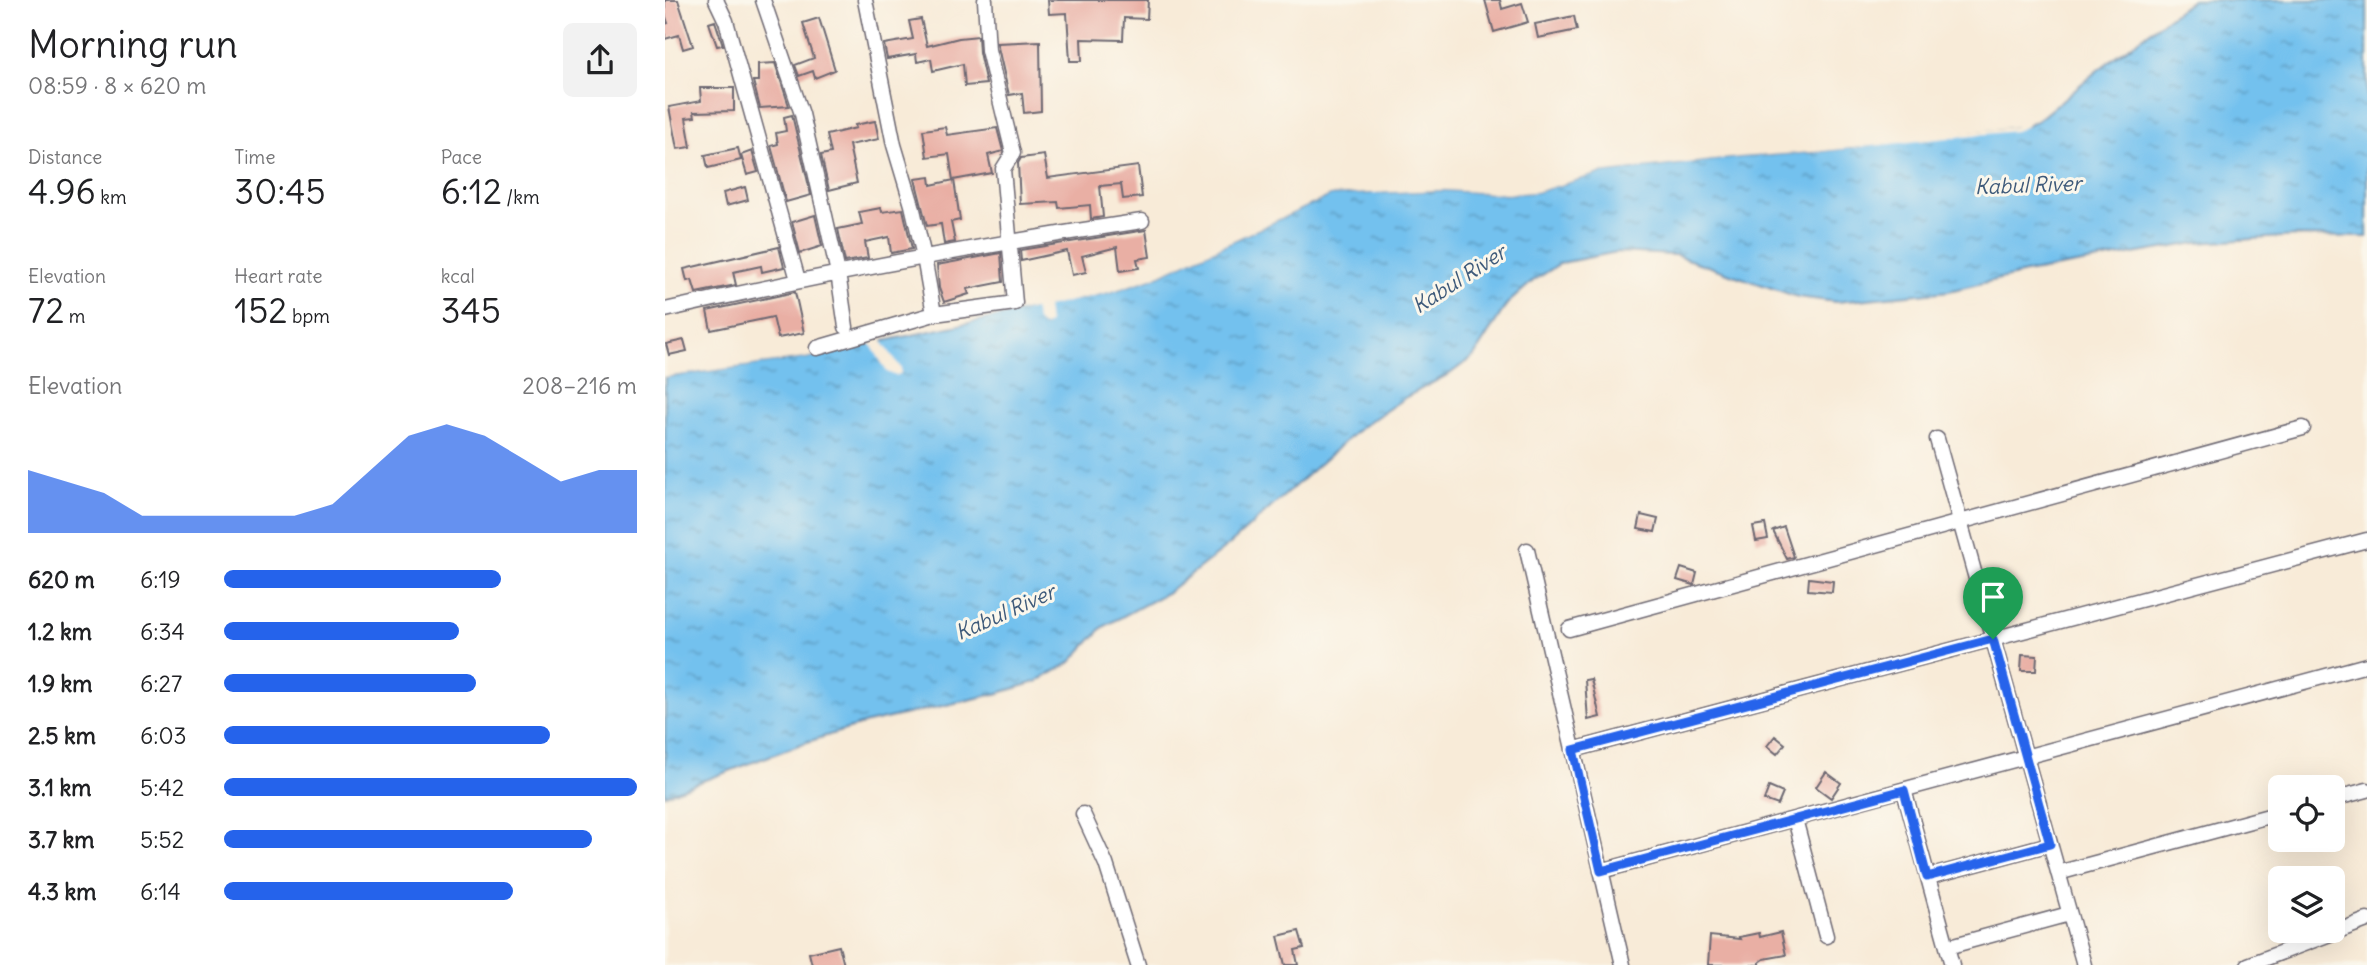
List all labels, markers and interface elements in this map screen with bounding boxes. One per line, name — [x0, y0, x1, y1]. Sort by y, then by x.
text: Morning run — [28, 21, 238, 68]
button: share — [563, 23, 637, 97]
text: 08:59 · 8 × 620 m — [28, 71, 207, 100]
text: Distance — [28, 145, 102, 169]
text: Time — [234, 145, 275, 169]
text: Pace — [441, 145, 482, 169]
text: 4.96 — [28, 169, 96, 213]
text: 30:45 — [234, 169, 326, 213]
text: 6:12 — [441, 169, 502, 213]
water label: Kabul River — [1974, 170, 2084, 200]
text: km — [96, 185, 127, 209]
text: /km — [502, 185, 540, 209]
water label: Kabul River — [1407, 237, 1513, 319]
text: Elevation — [28, 264, 106, 288]
text: Heart rate — [234, 264, 322, 288]
text: kcal — [441, 264, 475, 288]
text: 72 — [28, 288, 64, 332]
text: 152 — [234, 288, 288, 332]
text: 345 — [441, 288, 501, 332]
text: m — [64, 304, 86, 328]
text: bpm — [288, 304, 330, 328]
text: Elevation — [28, 371, 122, 400]
text: 208–216 m — [522, 371, 637, 400]
text: 620 m — [28, 565, 95, 594]
text: 6:19 — [140, 565, 181, 594]
pin — [1963, 567, 2023, 639]
water label: Kabul River — [951, 577, 1061, 646]
icon: arrive — [1974, 578, 2012, 616]
text: 1.2 km — [28, 617, 92, 646]
text: 6:34 — [140, 617, 185, 646]
text: 1.9 km — [28, 669, 93, 698]
text: 6:27 — [140, 669, 182, 698]
text: 2.5 km — [28, 721, 96, 750]
text: 6:03 — [140, 721, 187, 750]
text: 3.1 km — [28, 773, 91, 802]
text: 5:42 — [140, 773, 184, 802]
map controls — [2268, 775, 2345, 943]
button: locate — [2268, 775, 2345, 852]
text: 3.7 km — [28, 825, 94, 854]
text: 5:52 — [140, 825, 184, 854]
button: layers — [2268, 866, 2345, 943]
text: 4.3 km — [28, 877, 97, 906]
text: 6:14 — [140, 877, 181, 906]

